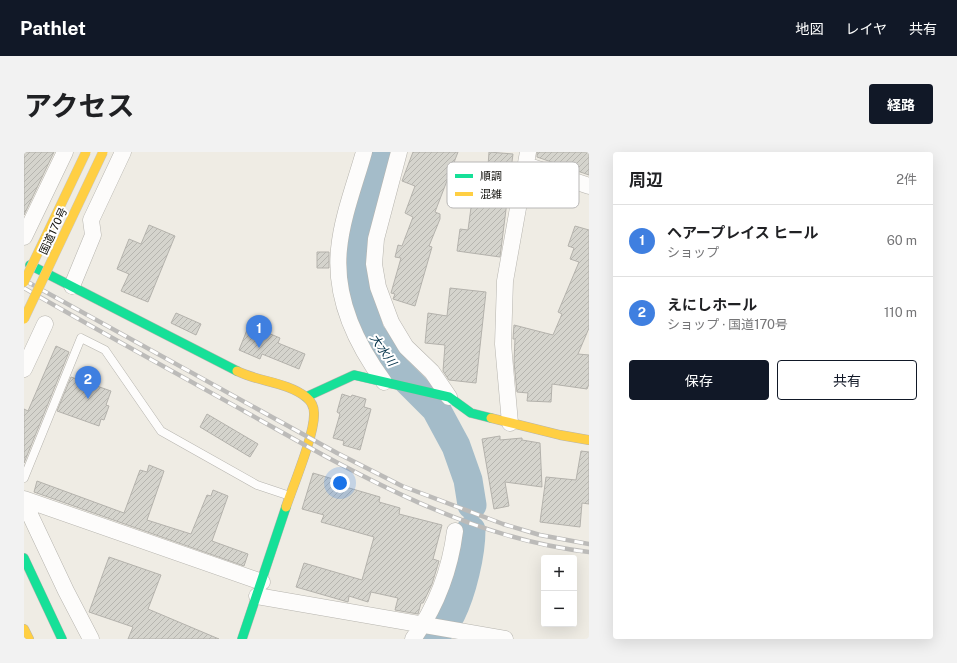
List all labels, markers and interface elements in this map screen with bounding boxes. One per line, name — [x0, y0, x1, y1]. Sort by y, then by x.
text: Pathlet — [20, 17, 86, 39]
text: 地図 — [795, 21, 823, 37]
text: レイヤ — [845, 21, 887, 37]
text: 共有 — [909, 21, 937, 37]
button: 経路 — [869, 84, 933, 124]
text: アクセス — [24, 89, 135, 122]
legend — [447, 162, 579, 208]
text: 順調 — [480, 170, 502, 182]
text: 周辺 — [629, 170, 663, 190]
text: 2件 — [896, 172, 917, 187]
text: 混雑 — [480, 188, 502, 200]
street label: 国道170号 — [37, 206, 69, 256]
text: ヘアープレイス ヒール — [667, 224, 818, 241]
text: 1 — [639, 233, 645, 248]
text: 60 m — [887, 233, 917, 248]
text: ショップ — [667, 245, 719, 260]
text: えにしホール — [667, 296, 757, 313]
text: 2 — [638, 305, 646, 320]
text: 110 m — [884, 305, 917, 320]
pin: 1 — [246, 315, 272, 348]
text: ショップ · 国道170号 — [667, 317, 788, 332]
water label: 大水川 — [367, 331, 400, 370]
button: 保存 — [629, 360, 769, 400]
button: 共有 — [777, 360, 917, 400]
pin: 2 — [75, 366, 101, 399]
your location — [330, 473, 350, 493]
map controls — [541, 555, 577, 627]
button: + — [541, 555, 577, 591]
button: − — [541, 591, 577, 627]

